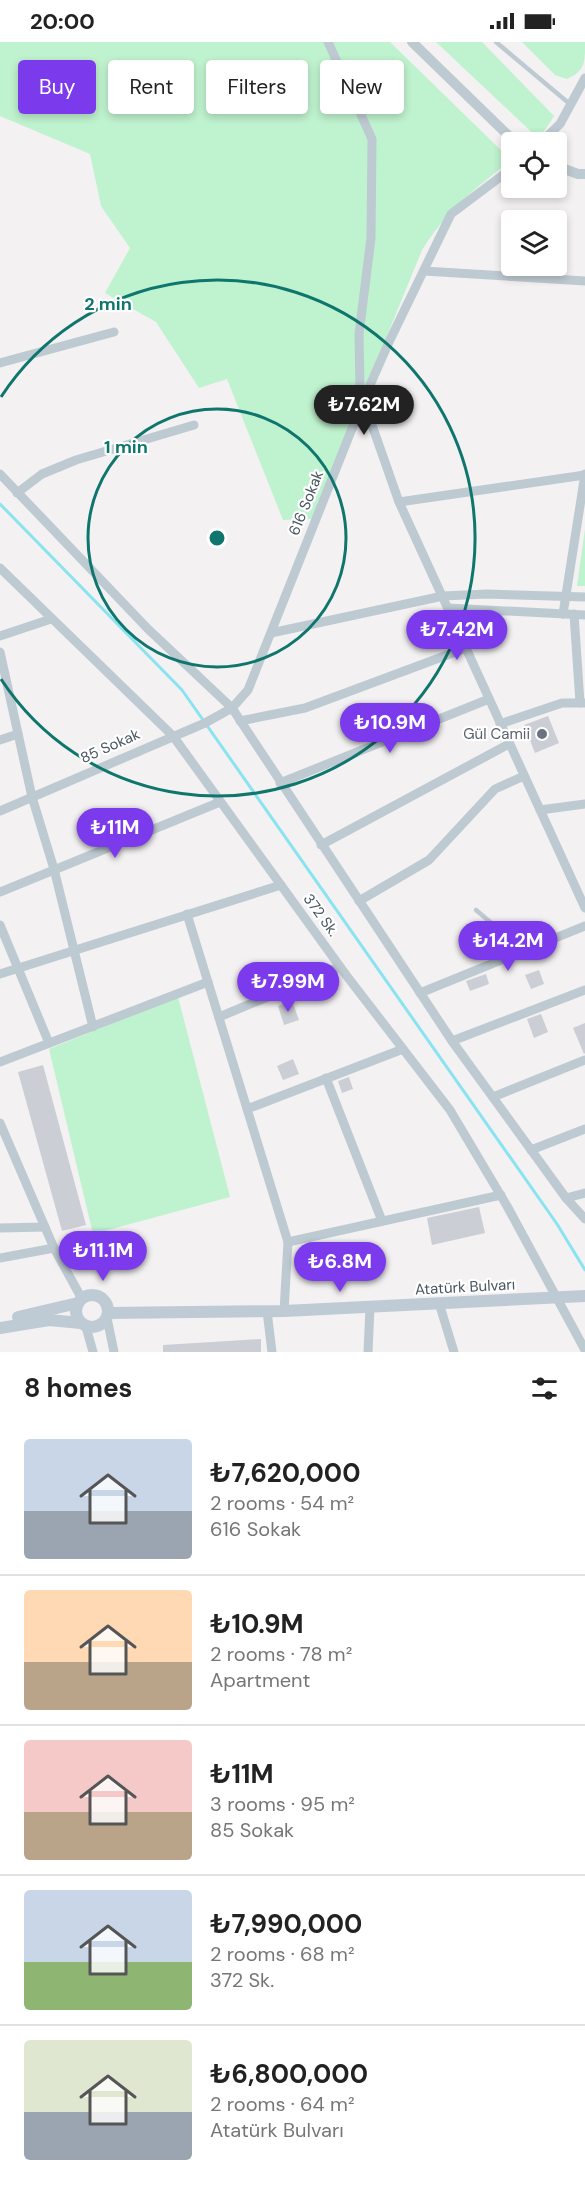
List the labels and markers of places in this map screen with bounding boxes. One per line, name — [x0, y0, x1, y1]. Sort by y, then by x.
pin: ₺7.62M — [315, 385, 413, 436]
centre of rings — [207, 528, 227, 548]
pin: ₺7.42M — [408, 610, 506, 661]
pin: ₺10.9M — [341, 703, 439, 754]
place label: Gül Camii — [463, 724, 530, 744]
marker: Gül Camii — [535, 727, 549, 741]
pin: ₺11M — [79, 808, 151, 859]
pin: ₺14.2M — [459, 921, 557, 972]
pin: ₺7.99M — [239, 962, 337, 1013]
pin: ₺11.1M — [54, 1231, 152, 1282]
pin: ₺6.8M — [298, 1242, 382, 1293]

